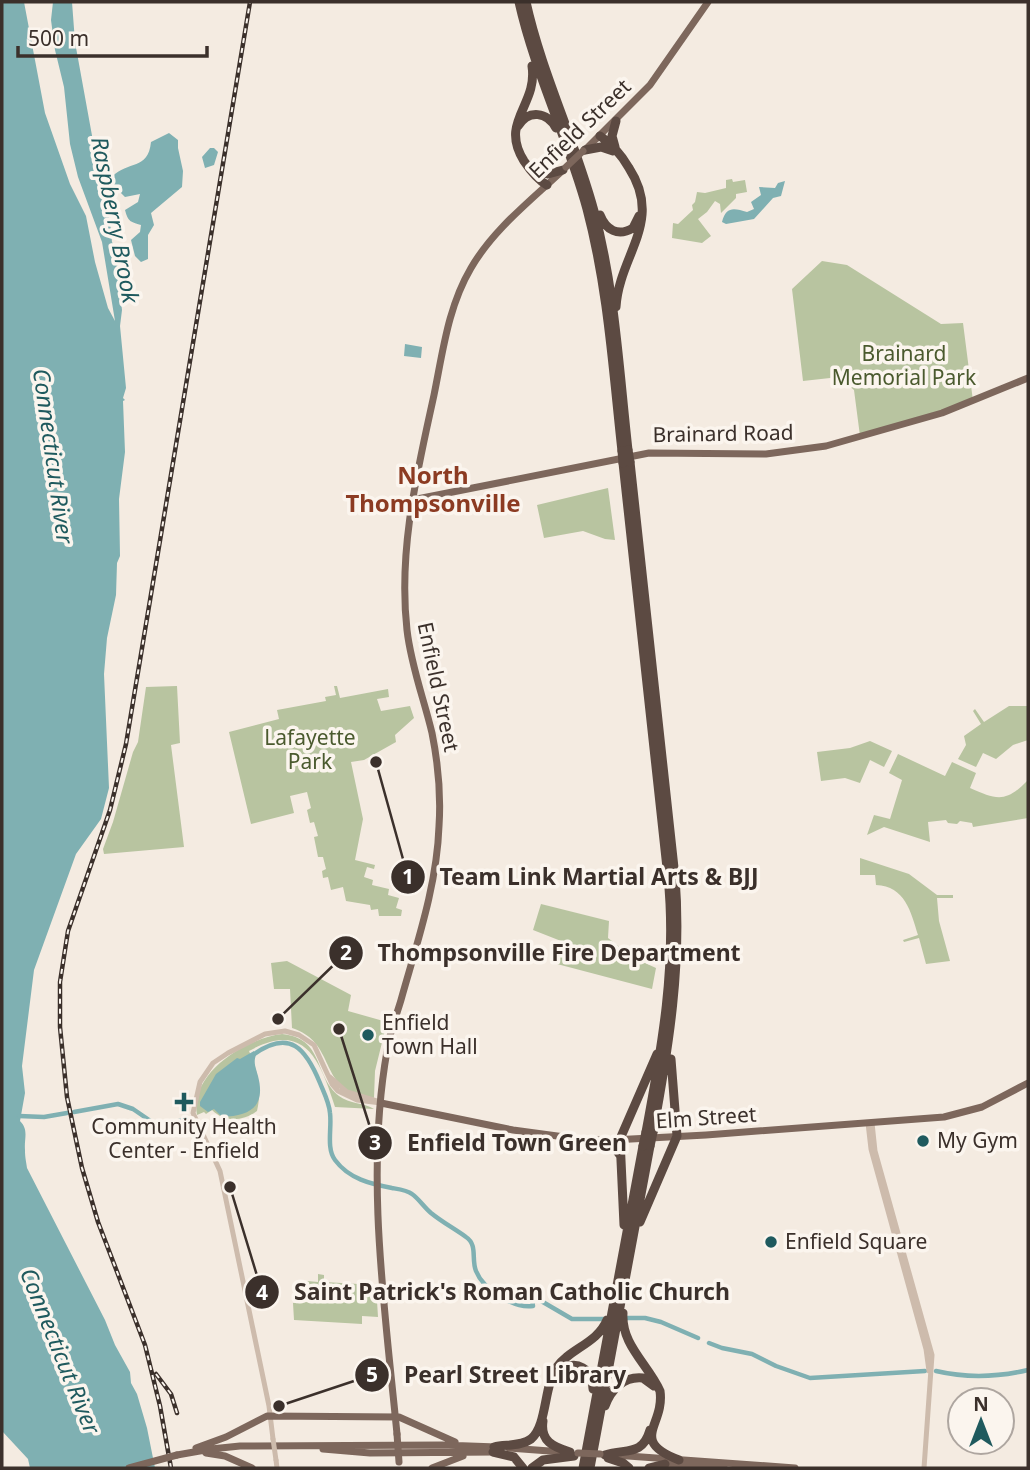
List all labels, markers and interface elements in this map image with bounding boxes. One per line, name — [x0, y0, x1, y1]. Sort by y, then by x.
scale bar — [18, 14, 206, 58]
text: 500 m — [28, 24, 89, 52]
street label: Enfield Street — [522, 72, 637, 184]
water label: Raspberry Brook — [84, 134, 148, 307]
park label: Brainard Memorial Park — [832, 339, 977, 391]
water label: Connecticut River — [26, 366, 82, 546]
street label: Brainard Road — [652, 418, 794, 448]
district label: North Thompsonville — [345, 458, 521, 519]
street label: Enfield Street — [412, 620, 466, 754]
park label: Lafayette Park — [264, 723, 356, 775]
callout: Team Link Martial Arts & BJJ — [391, 855, 773, 899]
text: Team Link Martial Arts & BJJ — [439, 860, 759, 892]
text: 1 — [402, 862, 414, 890]
callout: Thompsonville Fire Department — [328, 931, 755, 975]
text: Thompsonville Fire Department — [377, 936, 741, 968]
text: 2 — [340, 938, 352, 966]
place label: Enfield Town Hall — [382, 1008, 478, 1060]
marker: Enfield Town Hall — [360, 1027, 376, 1043]
marker: Community Health Center - Enfield — [174, 1092, 194, 1112]
street label: Elm Street — [655, 1099, 758, 1134]
place label: Community Health Center - Enfield — [91, 1112, 277, 1164]
callout: Enfield Town Green — [358, 1121, 640, 1165]
text: Enfield Town Green — [407, 1126, 627, 1158]
place label: My Gym — [937, 1126, 1018, 1154]
text: 3 — [369, 1128, 381, 1156]
marker: My Gym — [915, 1133, 931, 1149]
place label: Enfield Square — [785, 1227, 927, 1255]
marker: Enfield Square — [763, 1234, 779, 1250]
water label: Connecticut River — [13, 1263, 109, 1439]
callout: Saint Patrick's Roman Catholic Church — [245, 1270, 744, 1314]
text: Saint Patrick's Roman Catholic Church — [294, 1275, 730, 1307]
text: 4 — [256, 1278, 268, 1306]
callout: Pearl Street Library — [355, 1353, 640, 1397]
text: Pearl Street Library — [404, 1358, 627, 1390]
text: 5 — [366, 1360, 378, 1388]
north arrow — [946, 1386, 1016, 1456]
text: N — [973, 1391, 989, 1417]

